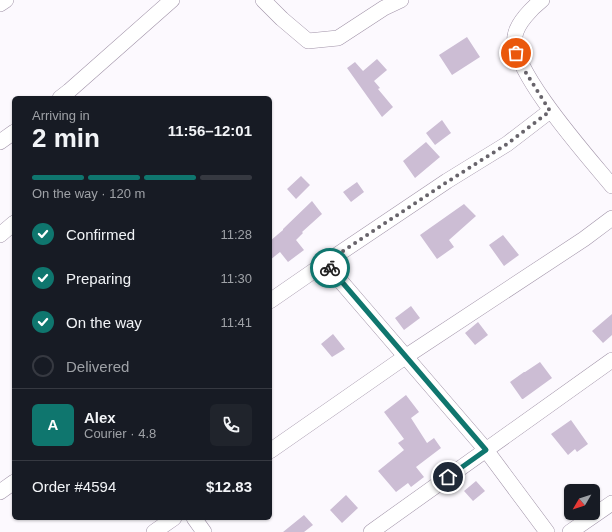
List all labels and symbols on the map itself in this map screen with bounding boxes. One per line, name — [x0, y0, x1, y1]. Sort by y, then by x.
pin — [499, 36, 533, 70]
courier — [310, 248, 350, 288]
pin — [431, 460, 465, 494]
north arrow — [564, 484, 600, 520]

